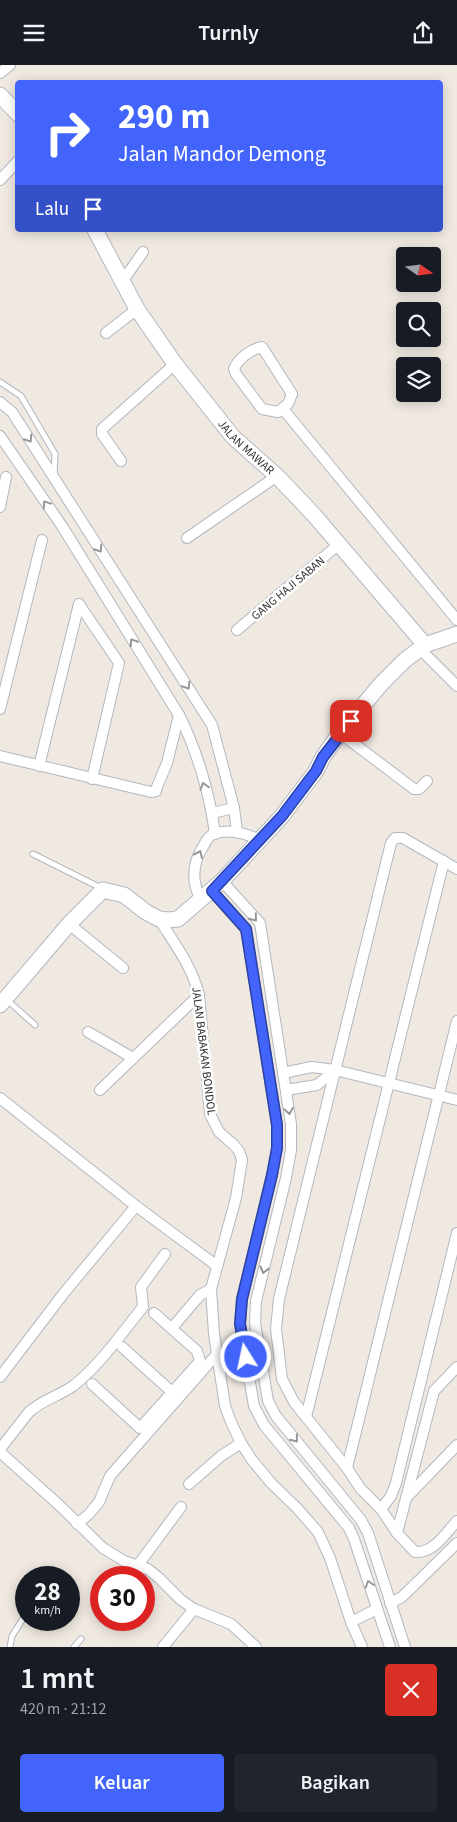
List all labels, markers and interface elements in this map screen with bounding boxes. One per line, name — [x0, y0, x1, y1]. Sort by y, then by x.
text: Turnly — [198, 17, 259, 49]
icon: menu — [20, 19, 48, 47]
icon: share — [409, 19, 437, 47]
text: 290 m — [118, 92, 210, 142]
icon: right — [35, 100, 100, 165]
text: Jalan Mandor Demong — [118, 138, 326, 170]
icon: arrive — [79, 195, 107, 223]
text: Lalu — [35, 196, 69, 223]
north arrow — [396, 247, 441, 293]
map controls — [396, 247, 441, 402]
button: search — [396, 302, 441, 347]
button: layers — [396, 357, 441, 402]
street label: JALAN MAWAR — [214, 416, 278, 479]
one-way arrow — [22, 433, 32, 442]
one-way arrow — [43, 500, 53, 509]
one-way arrow — [93, 543, 103, 552]
street label: GANG HAJI SABAN — [248, 553, 329, 624]
one-way arrow — [129, 638, 139, 647]
one-way arrow — [181, 680, 190, 689]
pin — [330, 700, 372, 742]
icon: arrive — [337, 707, 365, 735]
one-way arrow — [200, 782, 210, 791]
one-way arrow — [193, 850, 204, 859]
one-way arrow — [249, 912, 258, 921]
street label: JALAN BABAKAN BONDOL — [187, 986, 220, 1116]
one-way arrow — [283, 1107, 294, 1115]
one-way arrow — [259, 1265, 269, 1273]
position arrow — [219, 1330, 271, 1382]
one-way arrow — [289, 1433, 297, 1442]
speed limit sign: 30 — [90, 1566, 155, 1631]
text: 28 — [34, 1574, 61, 1610]
one-way arrow — [365, 1580, 375, 1589]
text: km/h — [34, 1602, 61, 1619]
text: 1 mnt — [20, 1657, 94, 1700]
button: close — [385, 1664, 437, 1716]
text: 420 m · 21:12 — [20, 1698, 107, 1720]
button: Keluar — [20, 1754, 224, 1812]
button: Bagikan — [234, 1754, 437, 1812]

